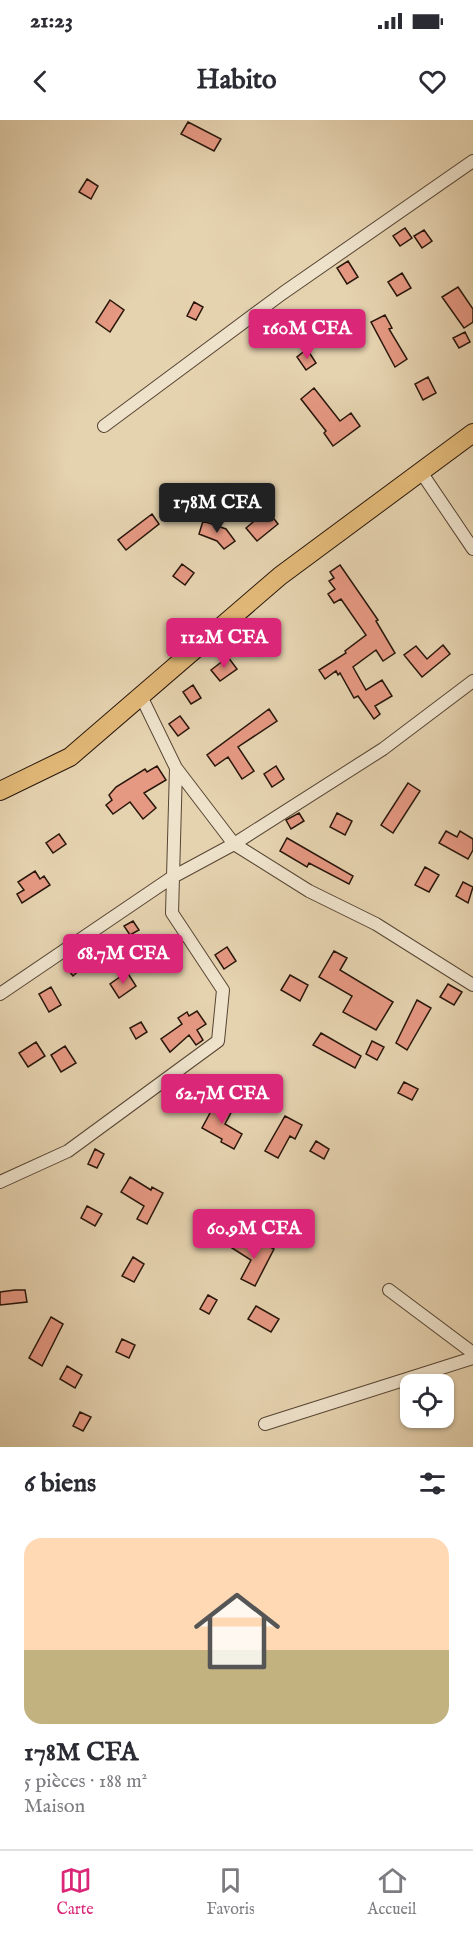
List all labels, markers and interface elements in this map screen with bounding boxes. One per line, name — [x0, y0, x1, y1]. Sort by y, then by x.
text: 21:23 — [30, 7, 73, 35]
text: Habito — [196, 64, 277, 98]
icon: back — [24, 65, 57, 98]
icon: heart — [416, 65, 449, 98]
pin: 160M CFA — [245, 309, 369, 360]
text: 160M CFA — [263, 316, 351, 341]
pin: 178M CFA — [155, 483, 279, 534]
text: 178M CFA — [173, 490, 261, 515]
pin: 112M CFA — [162, 618, 286, 669]
text: 112M CFA — [180, 625, 268, 650]
pin: 68.7M CFA — [54, 934, 192, 985]
text: 68.7M CFA — [77, 941, 169, 966]
pin: 62.7M CFA — [153, 1074, 291, 1125]
text: 62.7M CFA — [175, 1081, 269, 1106]
pin: 60.9M CFA — [185, 1209, 323, 1260]
text: 60.9M CFA — [207, 1216, 301, 1241]
map controls — [400, 1374, 454, 1428]
button: locate — [400, 1374, 454, 1428]
text: 6 biens — [24, 1467, 96, 1500]
icon: filters — [416, 1467, 449, 1500]
icon: home — [183, 1577, 291, 1685]
text: 178M CFA — [24, 1736, 138, 1769]
text: 5 pièces · 188 m² — [24, 1769, 147, 1794]
text: Maison — [24, 1794, 85, 1819]
tab: Carte — [57, 1864, 94, 1920]
tab: Favoris — [207, 1864, 255, 1920]
tab: Accueil — [368, 1864, 416, 1920]

